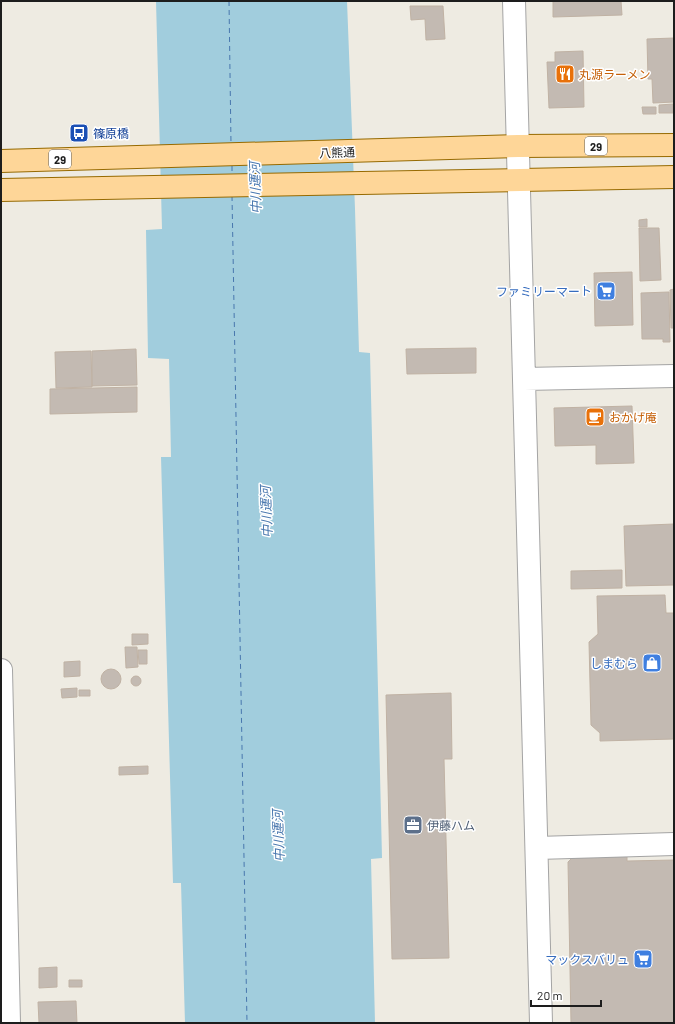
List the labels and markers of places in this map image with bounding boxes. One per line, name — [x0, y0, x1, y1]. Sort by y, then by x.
restaurant icon: 丸源ラーメン — [554, 63, 576, 85]
place label: 丸源ラーメン — [579, 67, 651, 81]
bus stop icon: 篠原橋 — [68, 122, 90, 144]
place label: 篠原橋 — [93, 126, 129, 140]
supermarket icon: ファミリーマート — [595, 280, 617, 302]
place label: ファミリーマート — [496, 284, 592, 298]
cafe icon: おかげ庵 — [584, 406, 606, 428]
place label: おかげ庵 — [609, 410, 657, 424]
shop icon: しまむら — [641, 652, 663, 674]
place label: しまむら — [590, 656, 638, 670]
office icon: 伊藤ハム — [402, 814, 424, 836]
place label: 伊藤ハム — [427, 818, 475, 832]
supermarket icon: マックスバリュ — [632, 948, 654, 970]
place label: マックスバリュ — [545, 952, 629, 966]

